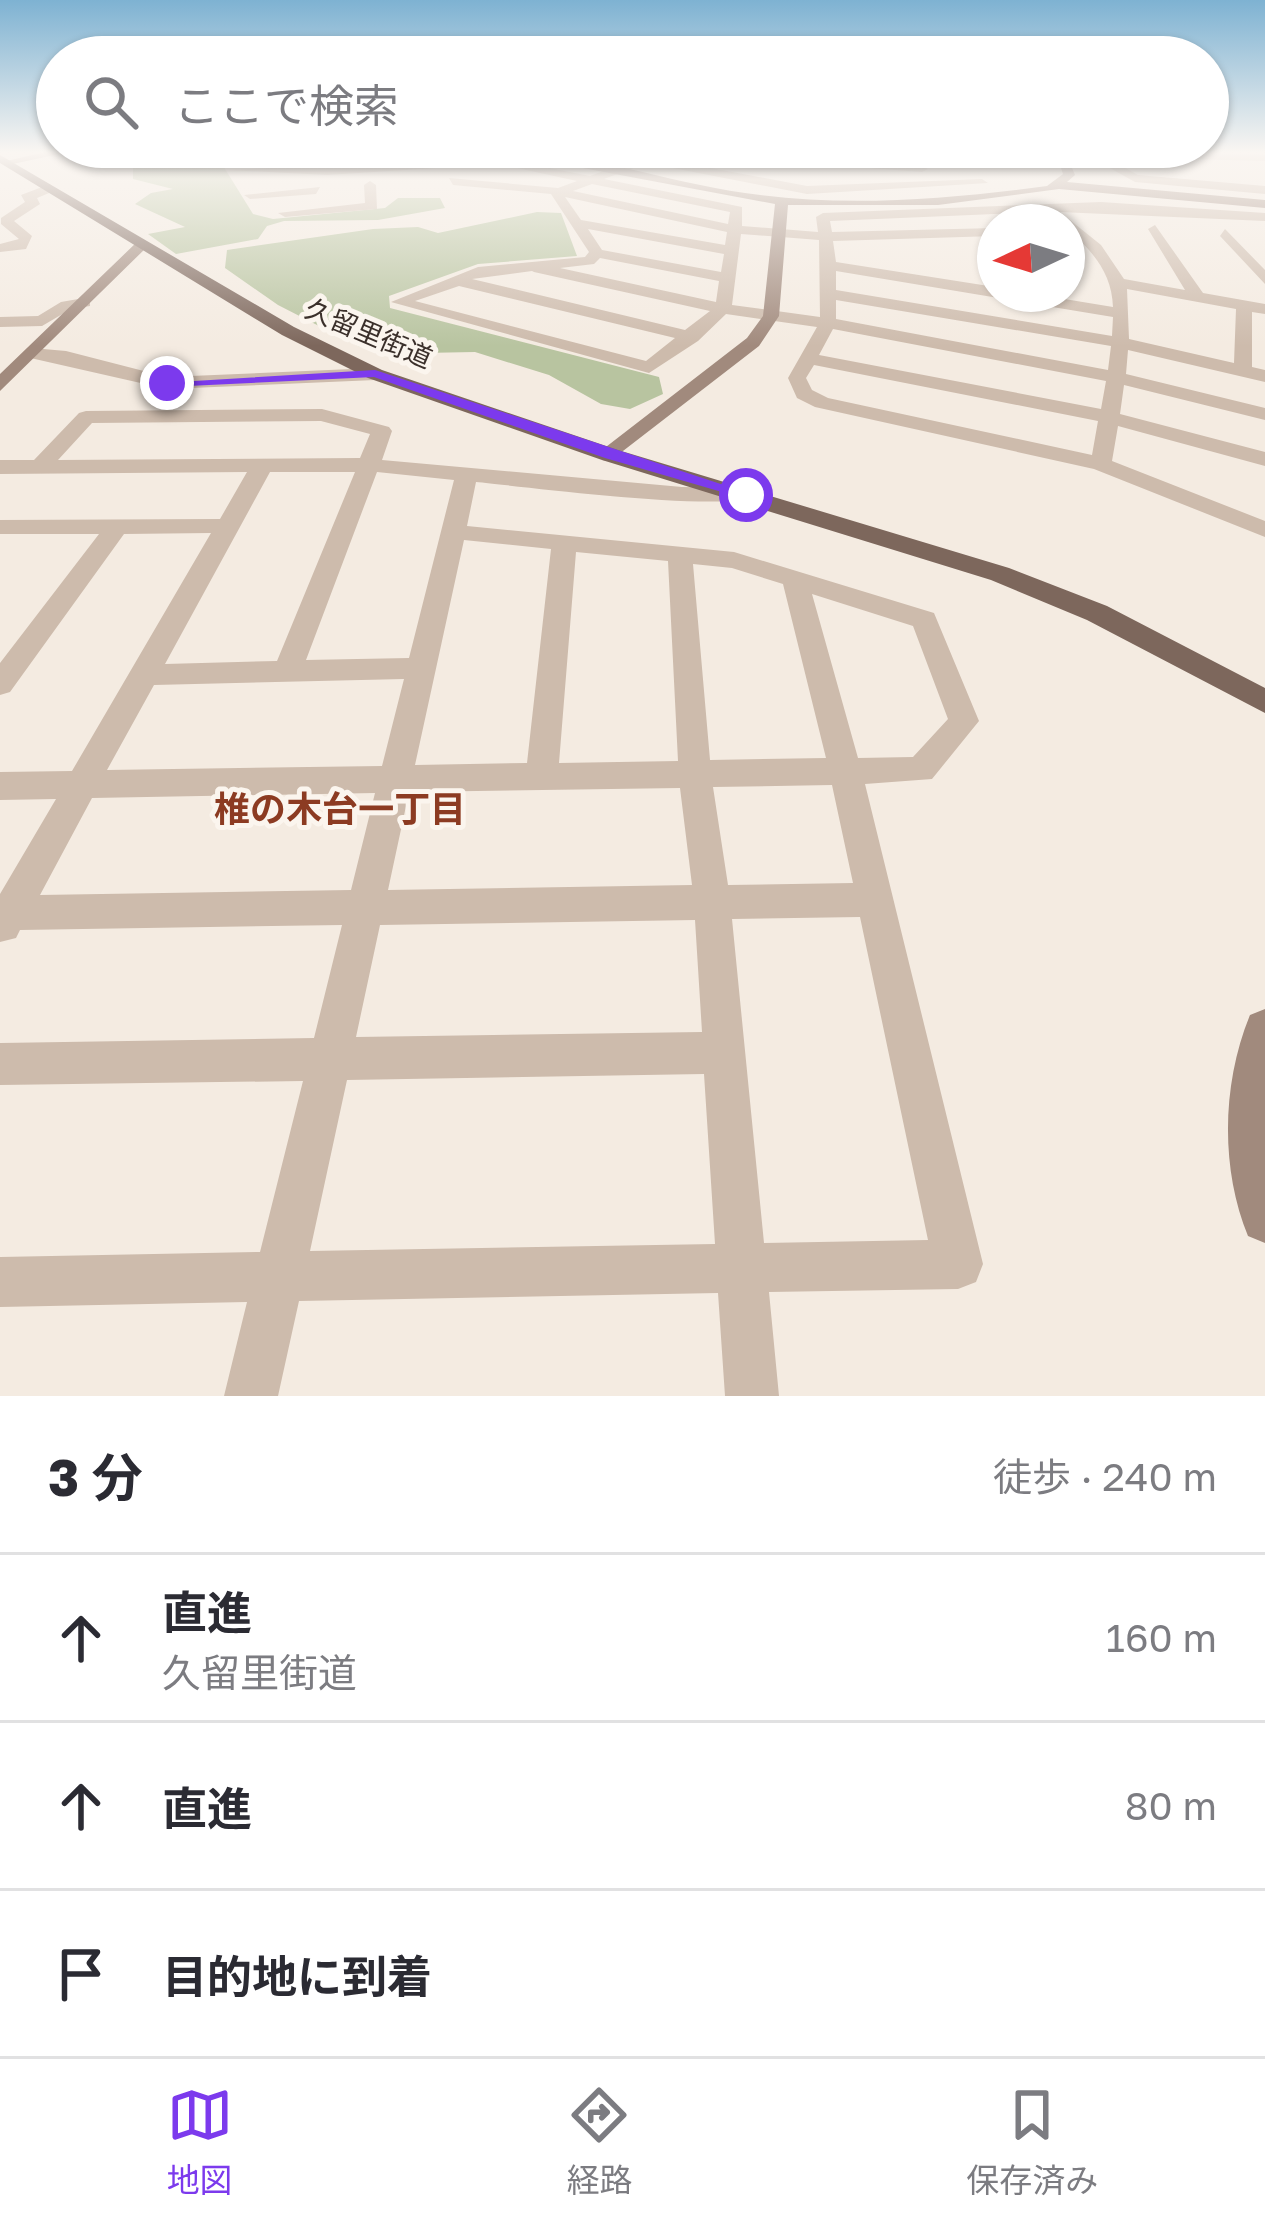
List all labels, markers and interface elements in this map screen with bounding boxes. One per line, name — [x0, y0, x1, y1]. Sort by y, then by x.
search box — [36, 36, 1229, 168]
icon: search — [78, 69, 144, 135]
text: ここで検索 — [174, 78, 399, 132]
north arrow — [977, 204, 1085, 312]
street label: 久留里街道 — [301, 292, 437, 374]
route end — [140, 356, 194, 410]
route start — [719, 468, 773, 522]
district label: 椎の木台一丁目 — [214, 787, 466, 830]
text: 3 分 — [48, 1446, 143, 1507]
text: 徒歩 · 240 m — [993, 1453, 1217, 1500]
text: 直進 — [162, 1585, 252, 1639]
icon: ahead — [48, 1605, 114, 1671]
text: 160 m — [1106, 1614, 1217, 1661]
text: 久留里街道 — [162, 1649, 357, 1696]
icon: ahead — [48, 1773, 114, 1839]
text: 直進 — [162, 1781, 252, 1835]
text: 80 m — [1125, 1782, 1217, 1829]
icon: arrive — [48, 1941, 114, 2007]
text: 目的地に到着 — [162, 1949, 432, 2003]
tab: 地図 — [167, 2082, 233, 2202]
tab: 経路 — [566, 2082, 632, 2202]
tab: 保存済み — [966, 2082, 1098, 2202]

